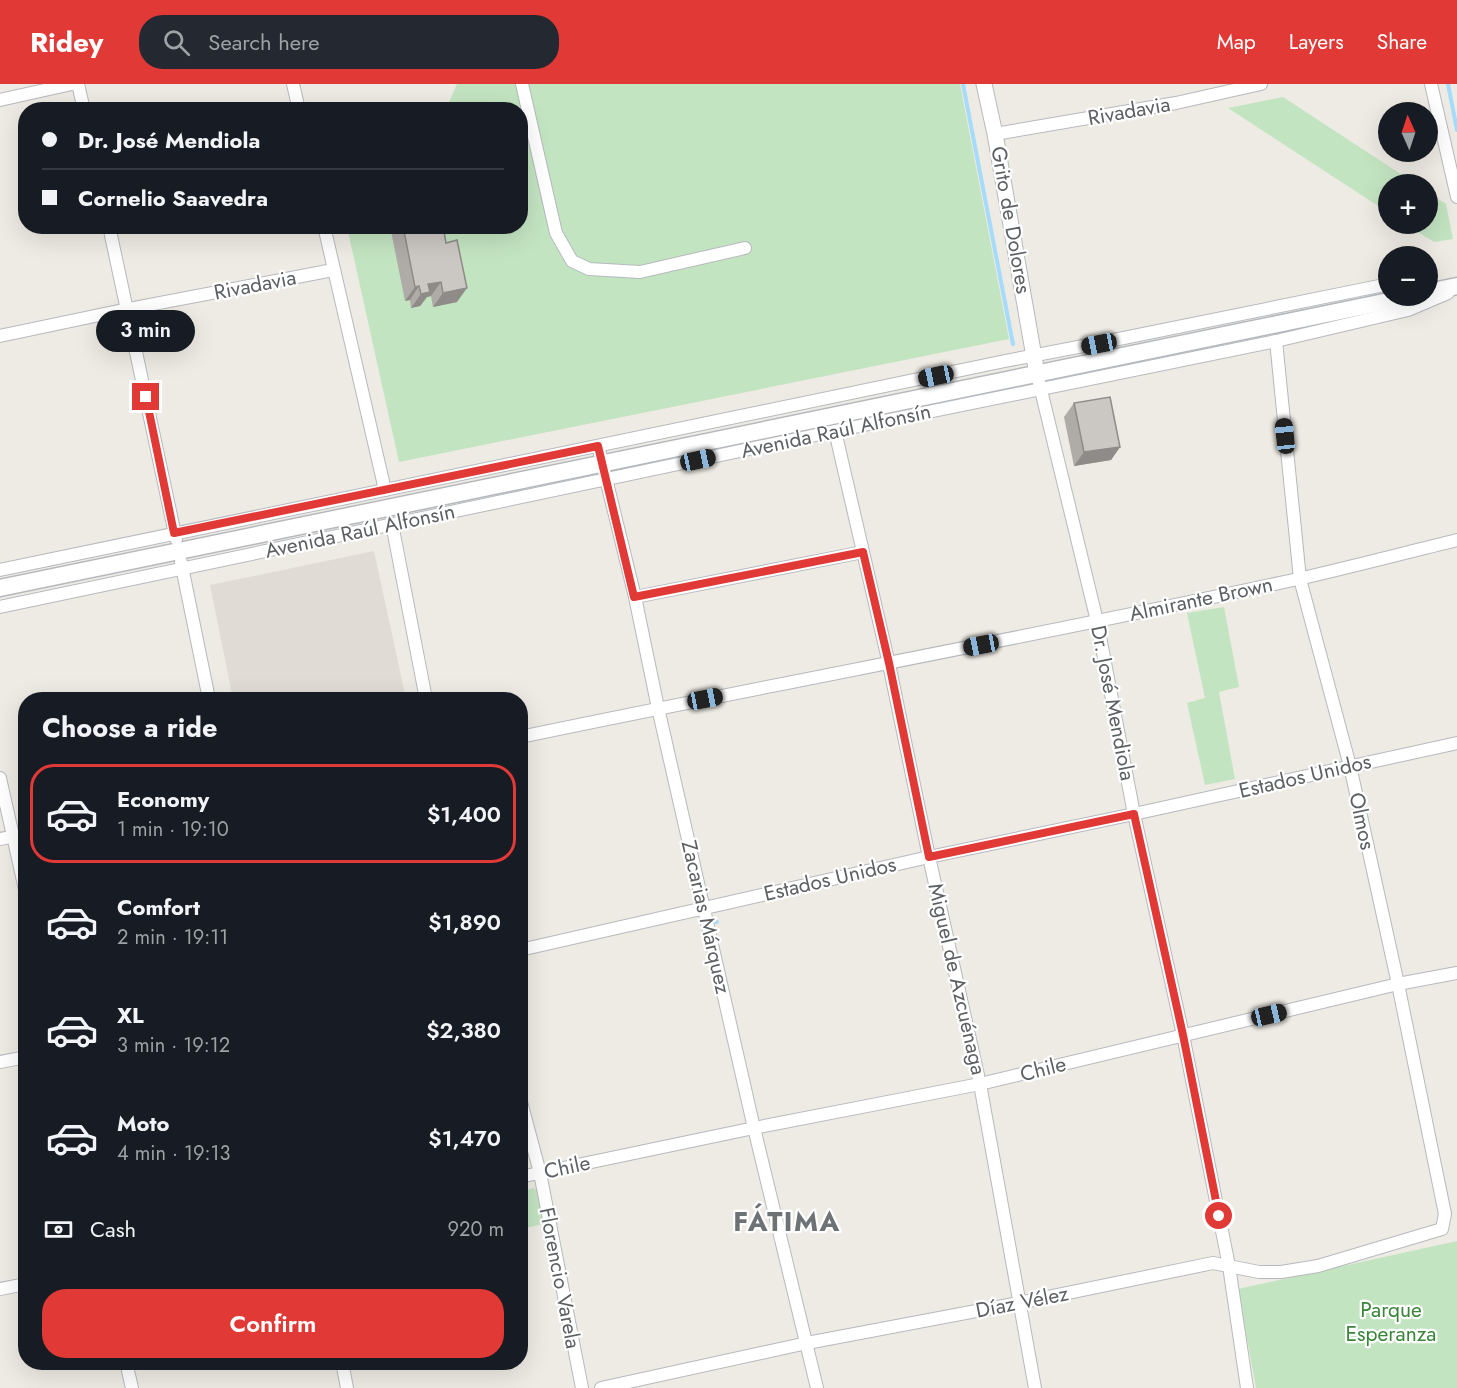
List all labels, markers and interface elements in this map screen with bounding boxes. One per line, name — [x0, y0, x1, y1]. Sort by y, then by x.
search box — [139, 15, 559, 69]
text: Ridey — [30, 22, 103, 63]
icon: search — [160, 26, 193, 59]
text: Search here — [208, 26, 320, 58]
text: Map — [1217, 27, 1256, 57]
text: Layers — [1289, 27, 1344, 57]
text: Share — [1377, 27, 1427, 57]
street label: Rivadavia — [1085, 89, 1173, 133]
north arrow — [1378, 102, 1438, 162]
map controls — [1378, 102, 1438, 306]
text: Dr. José Mendiola — [78, 124, 260, 156]
street label: Grito de Dolores — [983, 144, 1039, 296]
button: + — [1378, 174, 1438, 234]
text: Cornelio Saavedra — [78, 182, 268, 214]
button: − — [1378, 246, 1438, 306]
street label: Rivadavia — [211, 262, 299, 308]
callout: 3 min — [96, 310, 195, 352]
text: 3 min — [120, 316, 171, 345]
car — [1080, 332, 1118, 356]
car — [917, 363, 955, 389]
route end — [132, 383, 159, 410]
street label: Avenida Raúl Alfonsín — [738, 396, 934, 466]
car — [1274, 417, 1296, 455]
car — [679, 447, 717, 473]
street label: Avenida Raúl Alfonsín — [262, 496, 458, 566]
street label: Almirante Brown — [1126, 569, 1276, 629]
street label: Dr. José Mendiola — [1083, 623, 1143, 783]
car — [962, 633, 1000, 657]
car — [686, 687, 724, 711]
text: Choose a ride — [42, 708, 217, 747]
street label: Estados Unidos — [1236, 746, 1374, 806]
text: Economy — [117, 783, 209, 815]
icon: car — [45, 787, 99, 841]
street label: Olmos — [1341, 790, 1383, 852]
text: $1,400 — [427, 798, 501, 830]
text: 1 min · 19:10 — [117, 815, 229, 844]
street label: Zacarias Márquez — [674, 837, 738, 997]
street label: Estados Unidos — [761, 849, 899, 909]
street label: Miguel de Azcuénaga — [920, 880, 994, 1078]
text: Comfort — [117, 891, 200, 923]
icon: car — [45, 895, 99, 949]
text: $1,890 — [428, 906, 501, 938]
text: 2 min · 19:11 — [117, 923, 228, 952]
text: XL — [117, 999, 144, 1031]
car — [1249, 1002, 1289, 1028]
icon: car — [45, 1003, 99, 1057]
text: $2,380 — [426, 1014, 501, 1046]
text: 3 min · 19:12 — [117, 1031, 230, 1060]
street label: Chile — [1017, 1049, 1069, 1089]
text: Moto — [117, 1107, 170, 1139]
icon: car — [45, 1111, 99, 1165]
text: $1,470 — [428, 1122, 501, 1154]
text: 4 min · 19:13 — [117, 1139, 230, 1168]
street label: Chile — [541, 1147, 593, 1187]
district label: FÁTIMA — [733, 1202, 841, 1241]
route start — [1205, 1202, 1232, 1229]
street label: Florencio Varela — [532, 1205, 588, 1351]
icon: cash — [42, 1213, 75, 1246]
text: Cash — [90, 1213, 136, 1245]
text: 920 m — [448, 1215, 504, 1244]
street label: Díaz Vélez — [973, 1278, 1071, 1326]
button: Confirm — [42, 1289, 504, 1358]
park label: Parque Esperanza — [1346, 1295, 1436, 1349]

